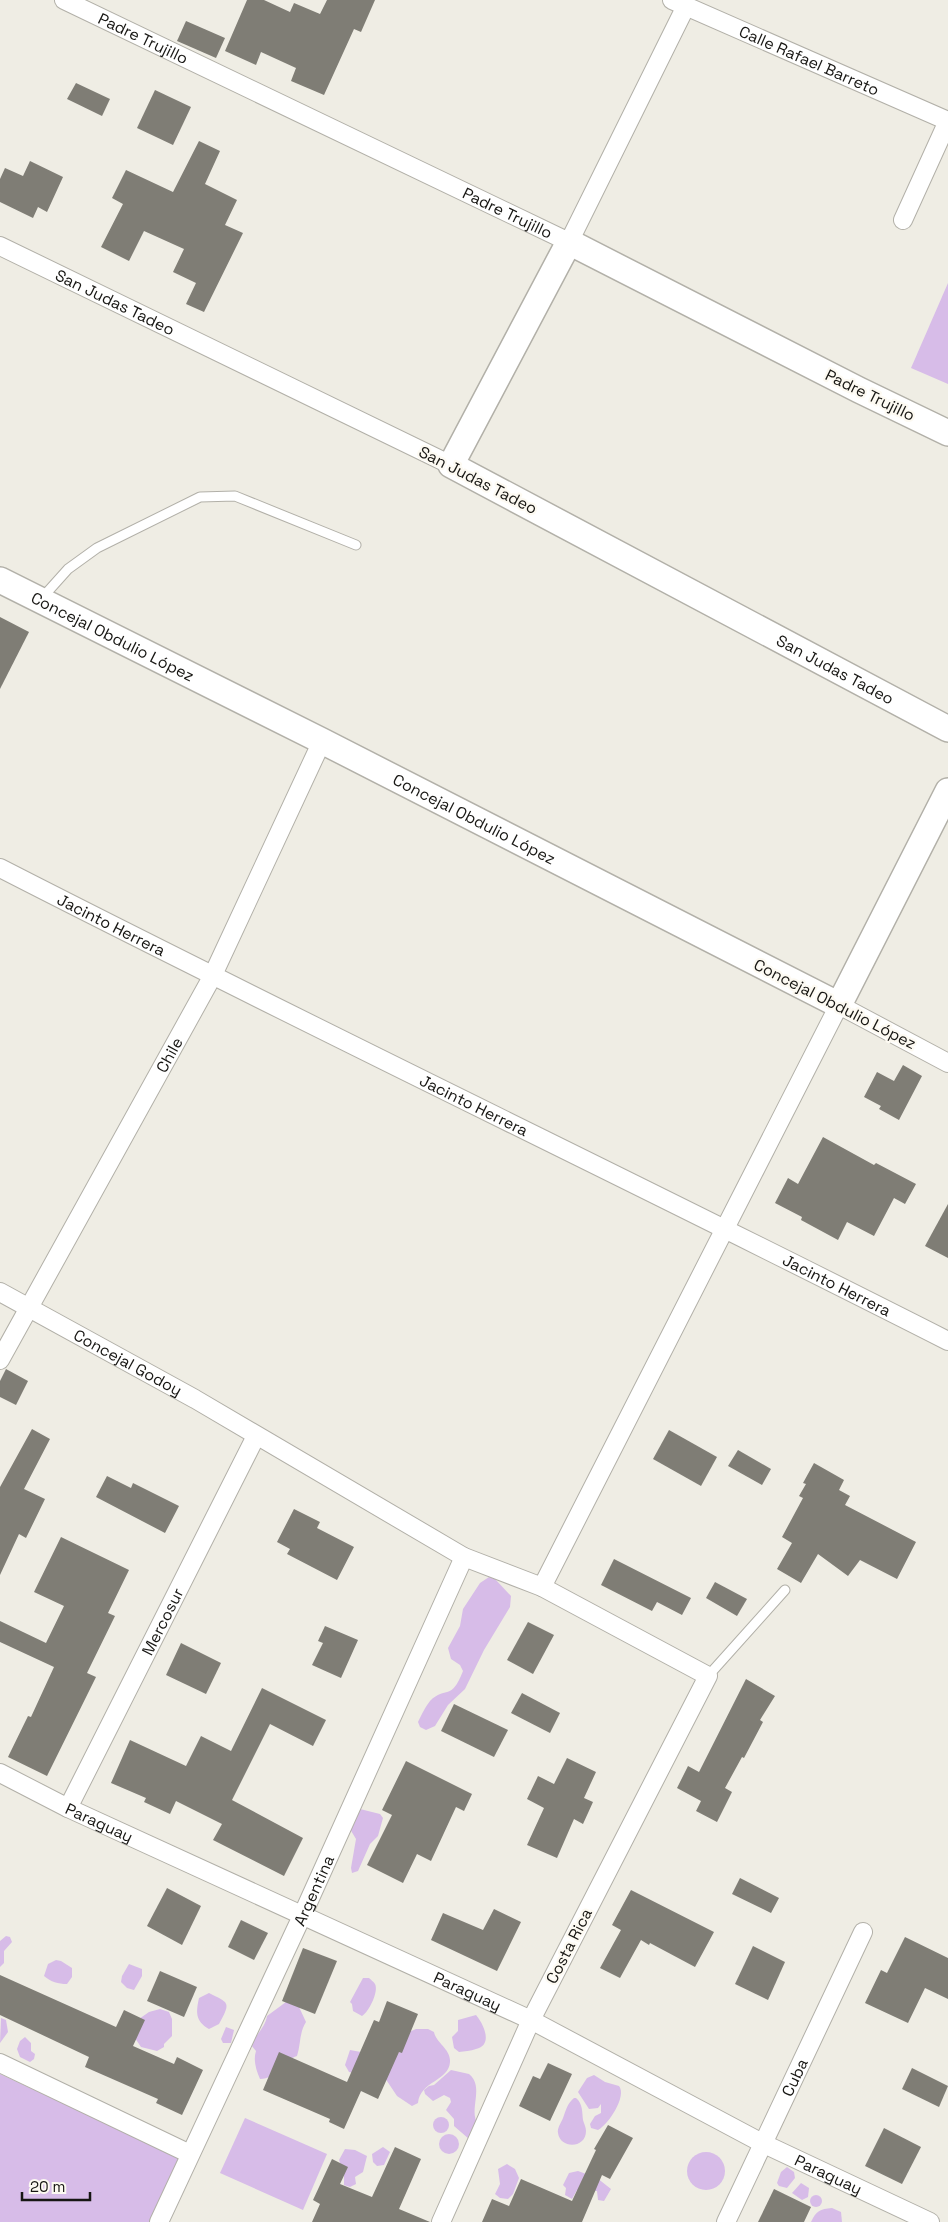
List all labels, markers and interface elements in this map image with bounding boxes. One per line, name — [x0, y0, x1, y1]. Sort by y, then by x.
street label: Padre Trujillo — [95, 8, 192, 69]
street label: Calle Rafael Barreto — [736, 20, 883, 100]
street label: Padre Trujillo — [459, 182, 556, 243]
street label: San Judas Tadeo — [52, 264, 178, 340]
street label: Padre Trujillo — [822, 364, 918, 426]
street label: San Judas Tadeo — [415, 441, 541, 519]
street label: Concejal Obdulio López — [28, 587, 198, 686]
street label: San Judas Tadeo — [773, 629, 898, 709]
street label: Concejal Obdulio López — [390, 769, 559, 869]
street label: Jacinto Herrera — [54, 889, 169, 961]
street label: Concejal Obdulio López — [750, 954, 920, 1054]
street label: Chile — [151, 1033, 187, 1076]
street label: Jacinto Herrera — [416, 1069, 532, 1141]
street label: Jacinto Herrera — [779, 1249, 895, 1321]
street label: Concejal Godoy — [70, 1324, 186, 1400]
street label: Mercosur — [136, 1584, 188, 1659]
street label: Paraguay — [62, 1798, 137, 1847]
street label: Argentina — [288, 1852, 339, 1929]
street label: Costa Rica — [541, 1905, 597, 1987]
street label: Paraguay — [430, 1966, 505, 2016]
street label: Cuba — [776, 2055, 812, 2100]
street label: Paraguay — [791, 2149, 866, 2199]
scale bar — [22, 2170, 90, 2202]
text: 20 m — [30, 2177, 65, 2196]

